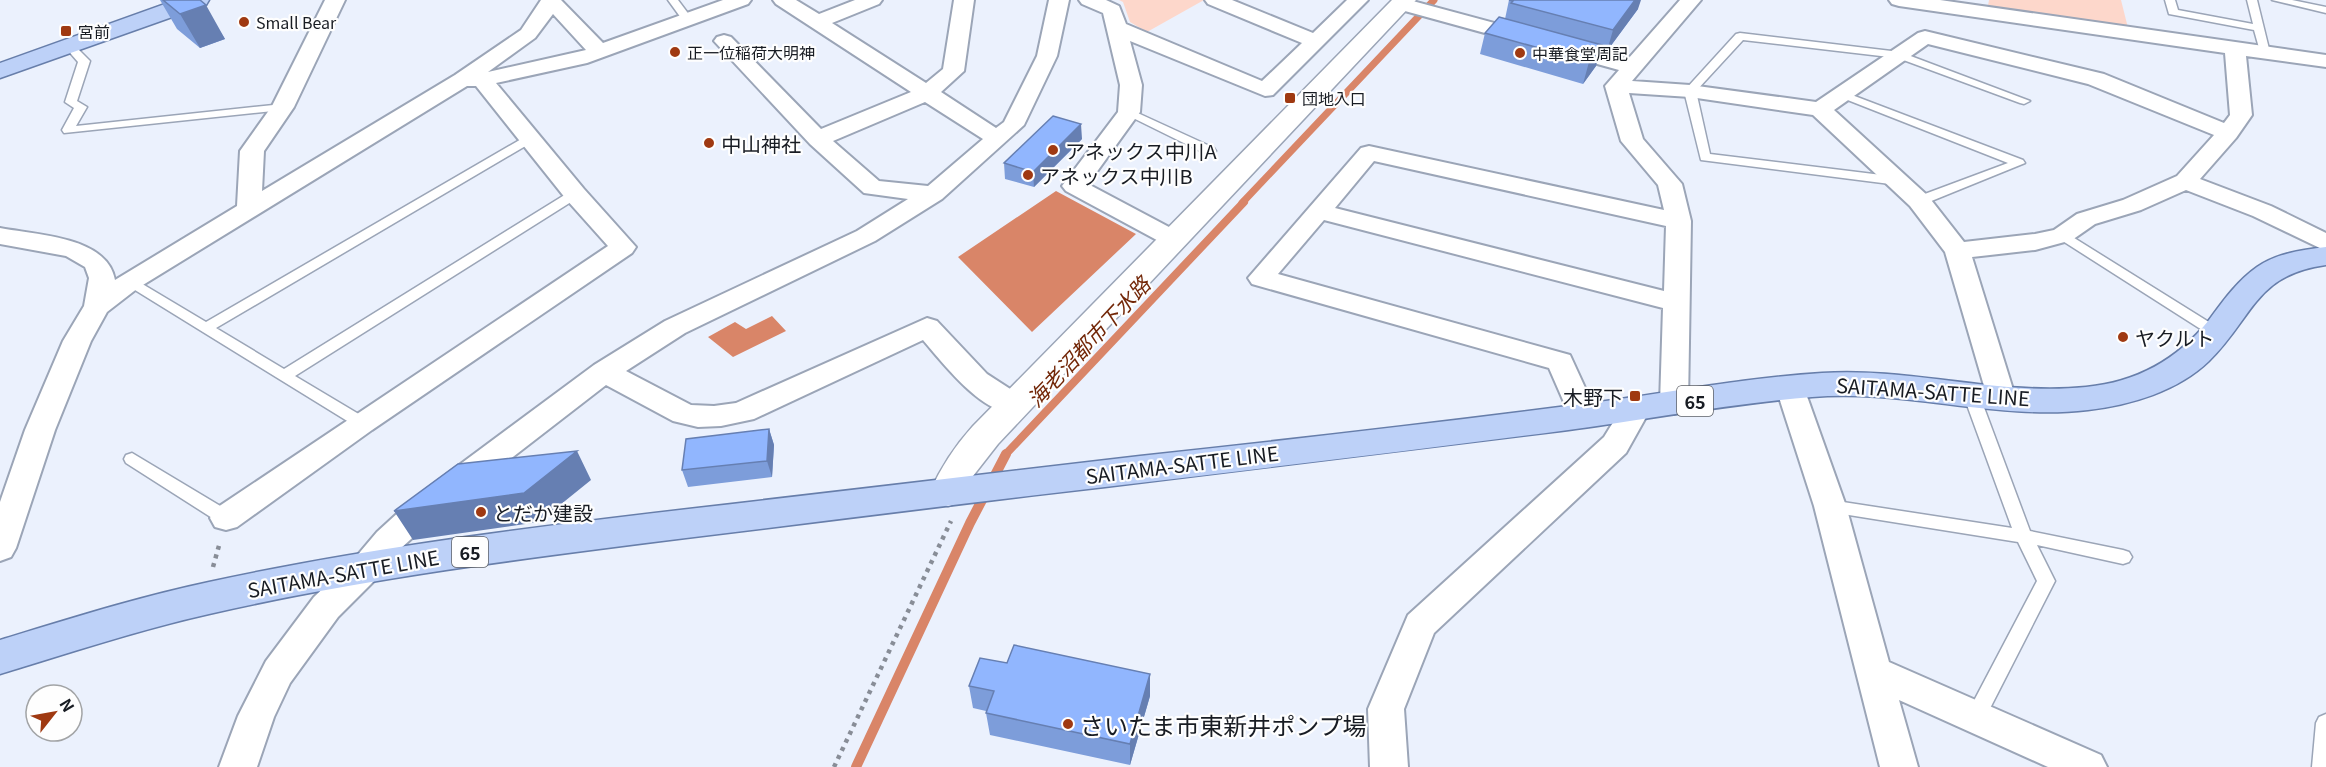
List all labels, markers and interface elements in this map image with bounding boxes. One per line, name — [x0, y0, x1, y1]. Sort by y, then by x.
place label: Small Bear — [256, 10, 337, 34]
marker: Small Bear — [237, 15, 251, 29]
place label: 宮前 — [78, 19, 110, 43]
marker: 宮前 — [59, 24, 73, 38]
place label: 正一位稲荷大明神 — [687, 40, 815, 64]
place label: 中華食堂周記 — [1532, 41, 1628, 65]
marker: 正一位稲荷大明神 — [668, 45, 682, 59]
marker: 中華食堂周記 — [1513, 46, 1527, 60]
place label: 団地入口 — [1302, 86, 1366, 110]
marker: 団地入口 — [1283, 91, 1297, 105]
place label: 中山神社 — [721, 129, 801, 158]
marker: 中山神社 — [702, 136, 716, 150]
place label: アネックス中川A — [1065, 136, 1217, 165]
marker: アネックス中川A — [1046, 143, 1060, 157]
place label: アネックス中川B — [1040, 161, 1193, 190]
marker: アネックス中川B — [1021, 168, 1035, 182]
water label: 海老沼都市下水路 — [1020, 268, 1158, 413]
place label: ヤクルト — [2135, 323, 2214, 352]
marker: ヤクルト — [2116, 330, 2130, 344]
street label: SAITAMA-SATTE LINE — [1835, 370, 2031, 412]
place label: 木野下 — [1563, 382, 1623, 411]
road number: 65 — [1677, 386, 1713, 416]
marker: 木野下 — [1628, 389, 1642, 403]
street label: SAITAMA-SATTE LINE — [1084, 438, 1280, 490]
place label: とだか建設 — [493, 498, 593, 527]
marker: とだか建設 — [474, 505, 488, 519]
road number: 65 — [452, 537, 488, 567]
street label: SAITAMA-SATTE LINE — [245, 542, 441, 604]
north arrow — [24, 683, 84, 743]
text: N — [54, 693, 81, 716]
place label: さいたま市東新井ポンプ場 — [1080, 707, 1367, 742]
marker: さいたま市東新井ポンプ場 — [1061, 717, 1075, 731]

